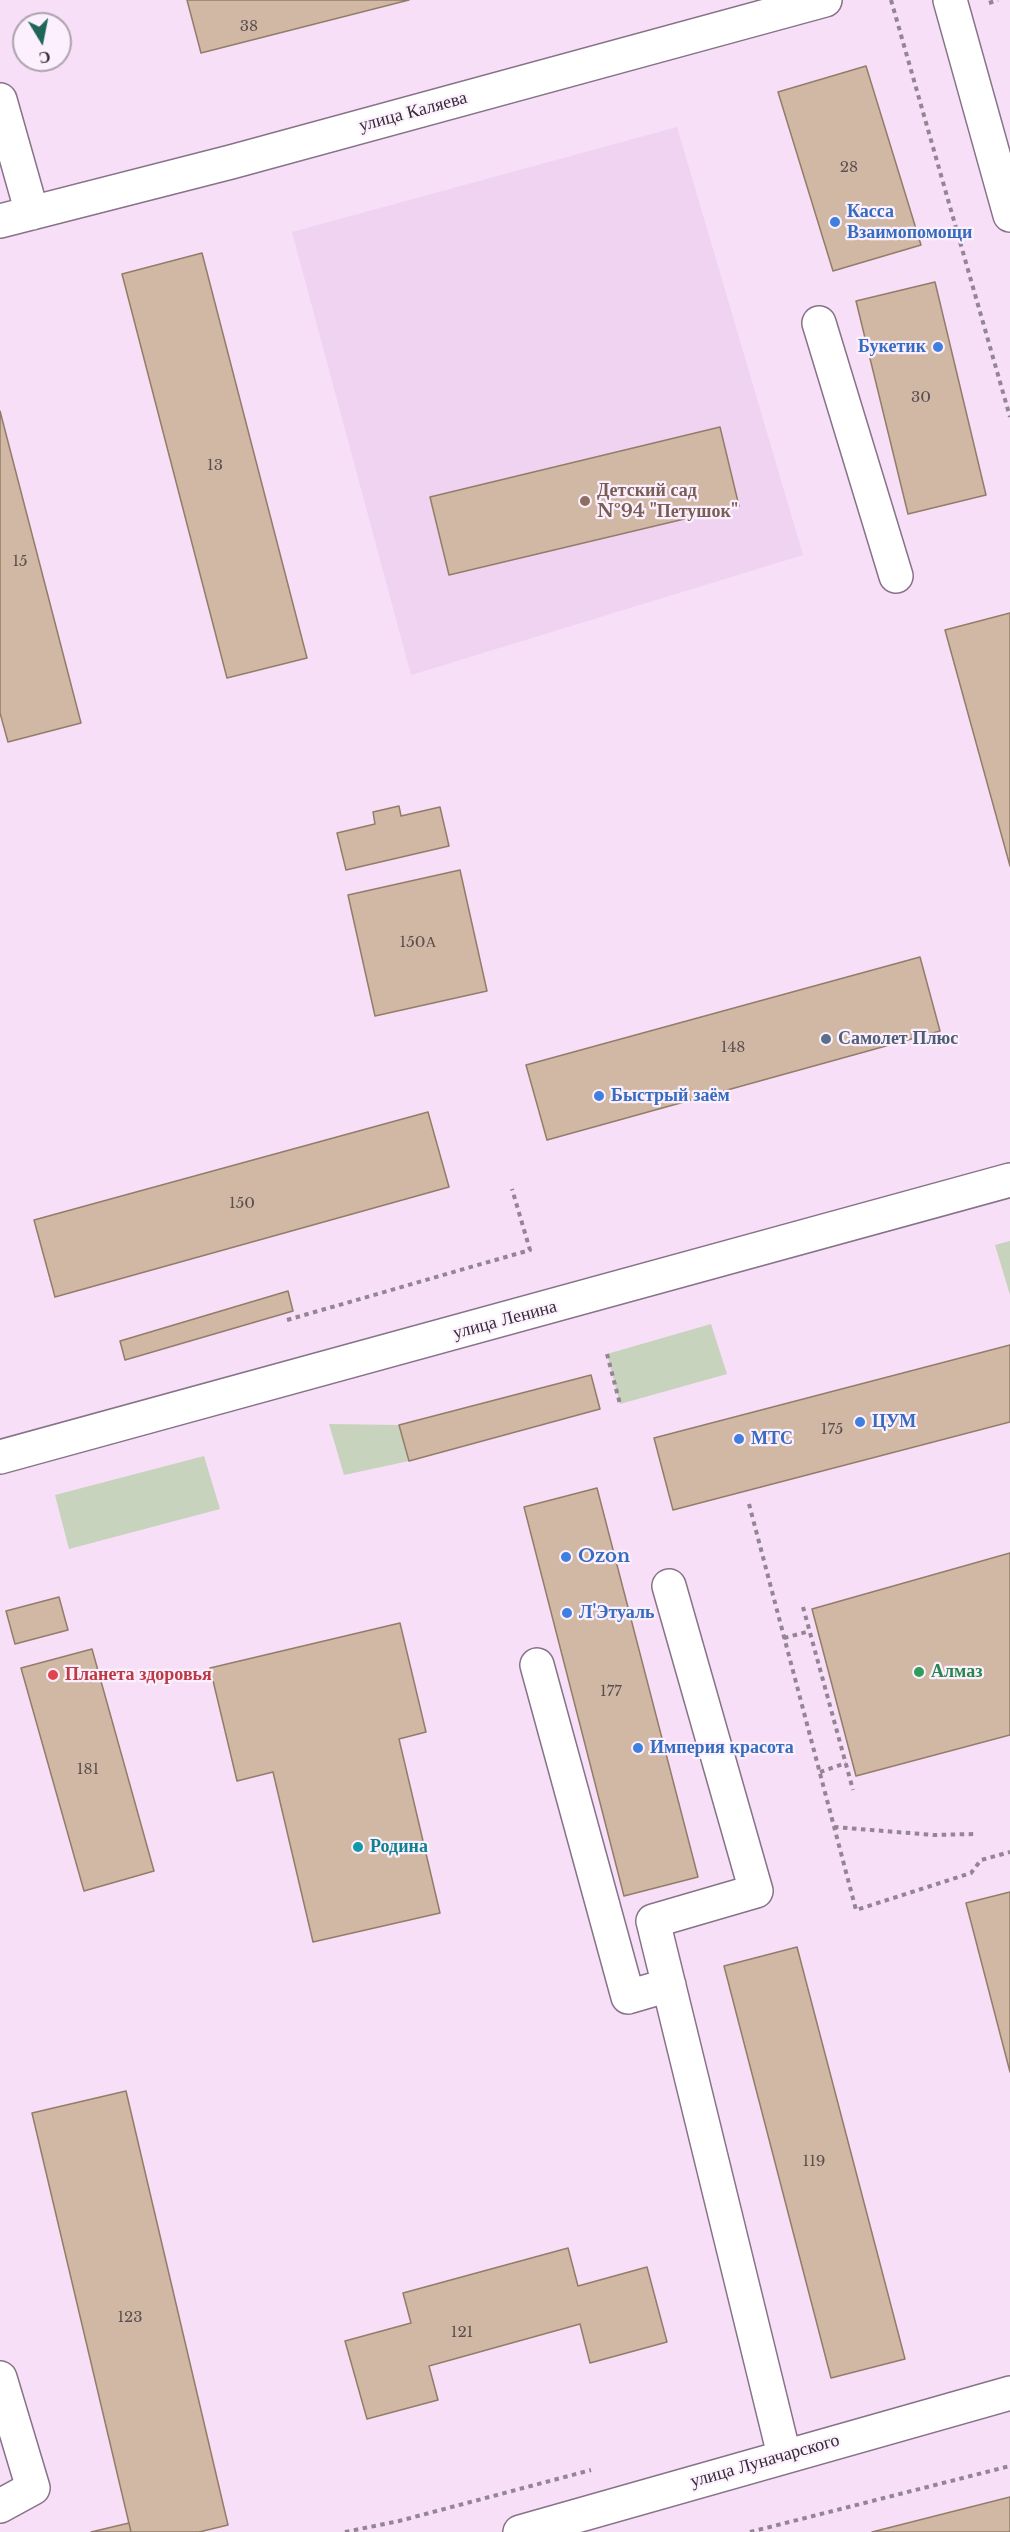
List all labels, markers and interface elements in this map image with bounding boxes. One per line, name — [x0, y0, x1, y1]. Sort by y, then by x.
north arrow — [12, 12, 72, 72]
house number: 38 — [240, 18, 258, 36]
text: С — [37, 47, 52, 69]
street label: улица Каляева — [357, 87, 469, 137]
house number: 28 — [840, 159, 858, 177]
place label: Касса Взаимопомощи — [847, 201, 972, 244]
marker: Касса Взаимопомощи — [828, 215, 842, 229]
place label: Букетик — [858, 336, 926, 358]
marker: Букетик — [931, 340, 945, 354]
house number: 30 — [911, 389, 931, 407]
house number: 13 — [207, 457, 223, 475]
place label: Детский сад №94 "Петушок" — [597, 480, 738, 522]
marker: Детский сад №94 "Петушок" — [578, 494, 592, 508]
house number: 15 — [12, 553, 28, 571]
house number: 150А — [400, 934, 436, 952]
place label: Самолет Плюс — [838, 1028, 958, 1050]
marker: Самолет Плюс — [819, 1032, 833, 1046]
house number: 148 — [721, 1039, 745, 1057]
place label: Быстрый заём — [611, 1085, 730, 1107]
marker: Быстрый заём — [592, 1089, 606, 1103]
house number: 150 — [229, 1195, 255, 1213]
street label: улица Ленина — [451, 1296, 559, 1344]
place label: ЦУМ — [872, 1411, 916, 1433]
marker: ЦУМ — [853, 1415, 867, 1429]
house number: 175 — [821, 1421, 843, 1439]
place label: МТС — [751, 1428, 793, 1450]
marker: МТС — [732, 1432, 746, 1446]
place label: Ozon — [578, 1546, 630, 1568]
marker: Ozon — [559, 1550, 573, 1564]
place label: Л'Этуаль — [579, 1602, 655, 1624]
marker: Л'Этуаль — [560, 1606, 574, 1620]
place label: Алмаз — [931, 1661, 982, 1683]
place label: Планета здоровья — [65, 1664, 212, 1686]
marker: Алмаз — [912, 1665, 926, 1679]
marker: Планета здоровья — [46, 1668, 60, 1682]
house number: 177 — [600, 1683, 622, 1701]
place label: Империя красота — [650, 1737, 794, 1759]
marker: Империя красота — [631, 1741, 645, 1755]
house number: 181 — [77, 1761, 99, 1779]
place label: Родина — [370, 1836, 428, 1858]
marker: Родина — [351, 1840, 365, 1854]
house number: 119 — [802, 2153, 826, 2171]
house number: 123 — [117, 2309, 143, 2327]
house number: 121 — [451, 2324, 473, 2342]
street label: улица Луначарского — [688, 2429, 842, 2493]

